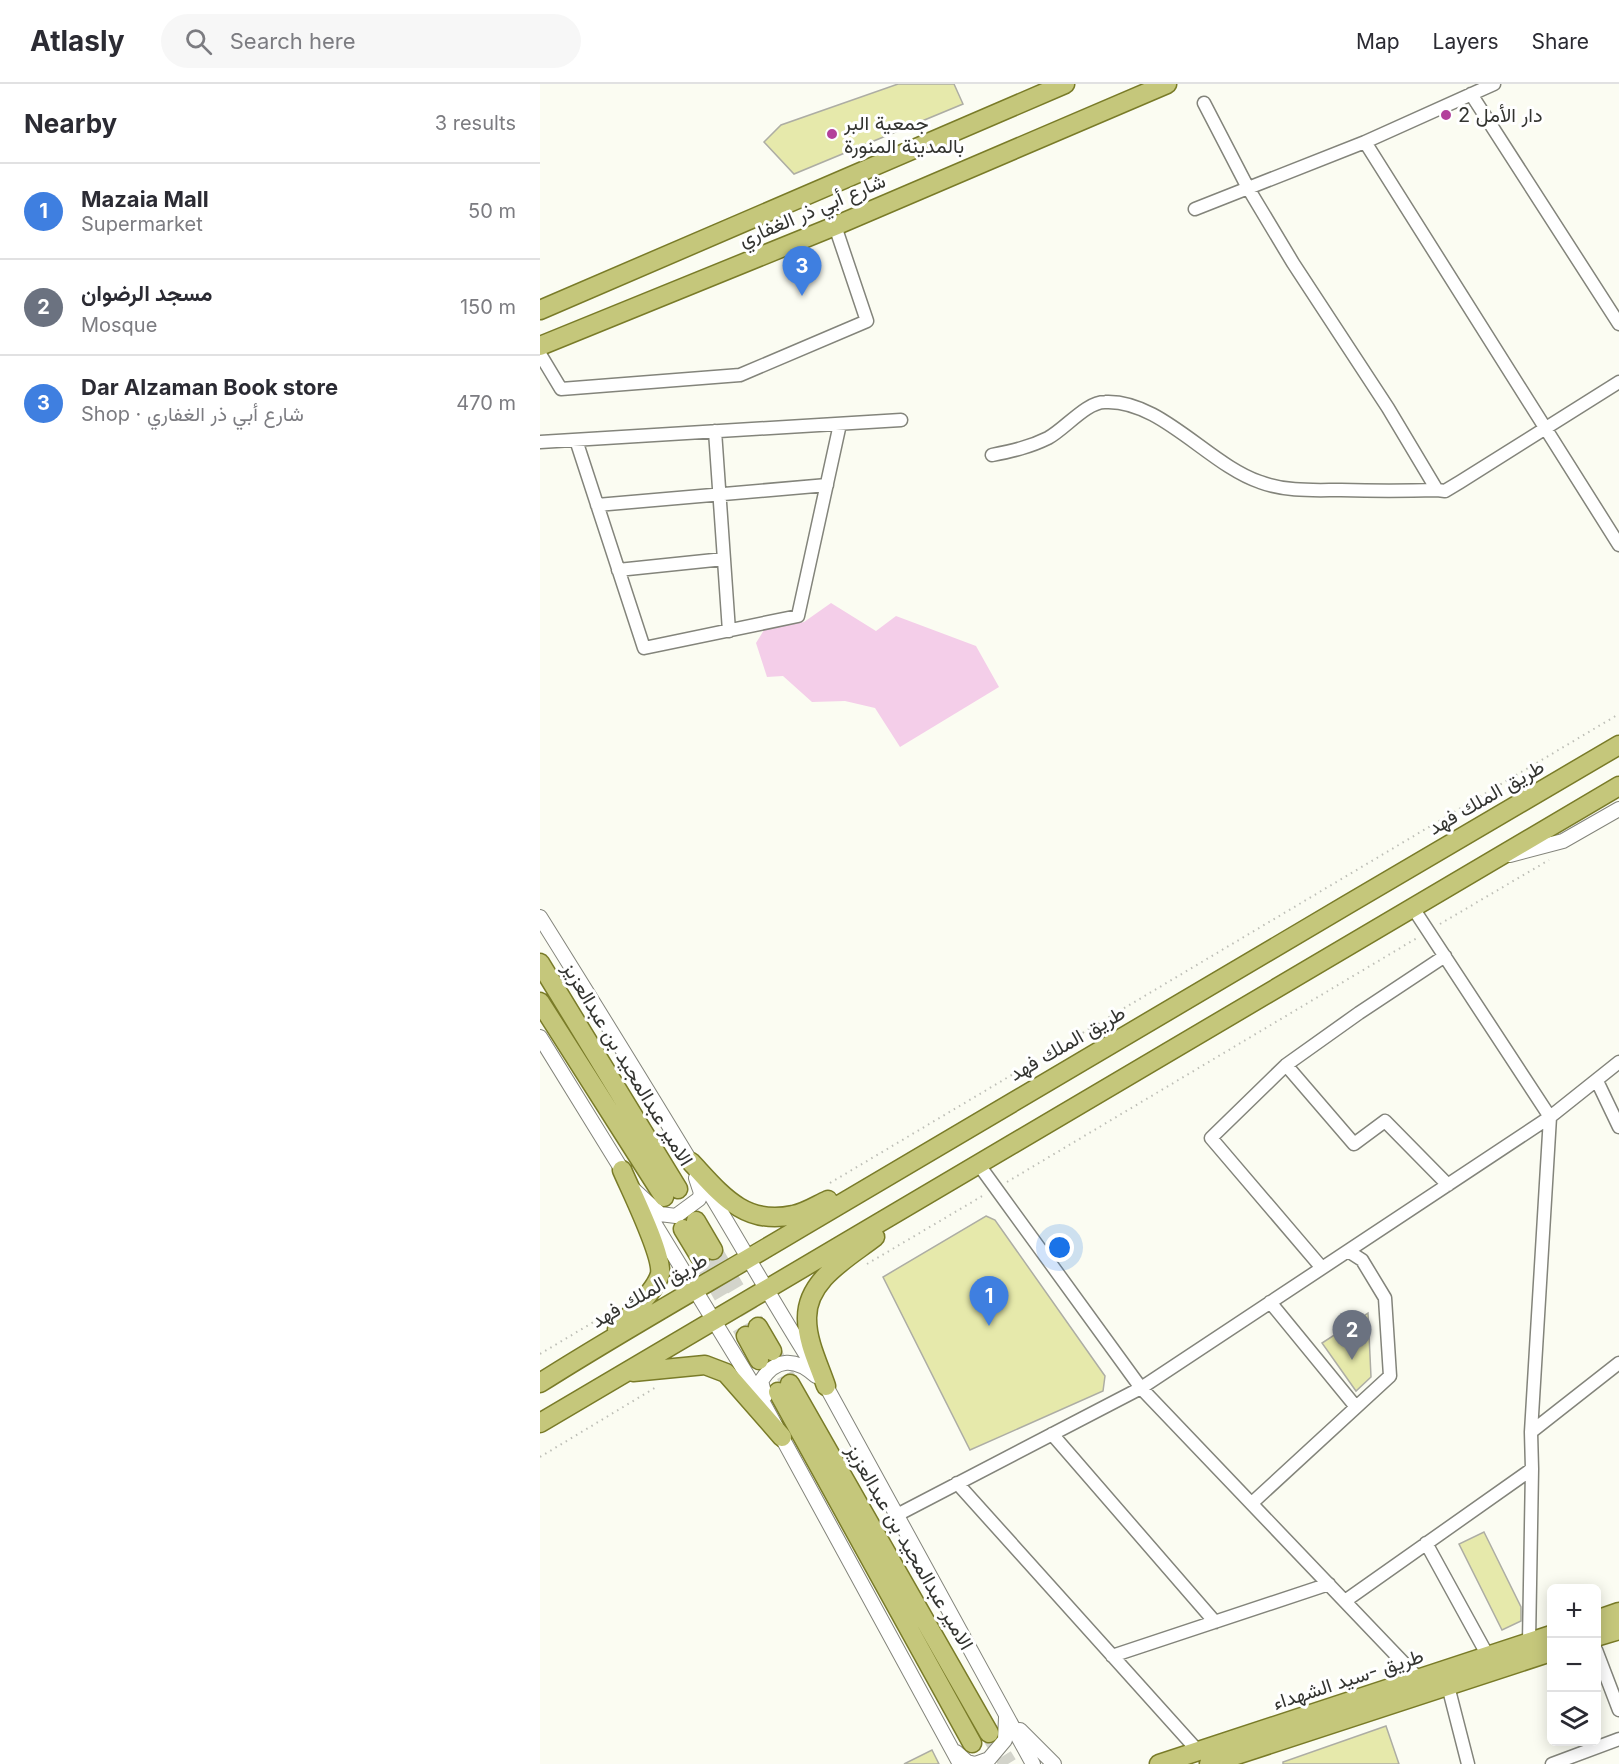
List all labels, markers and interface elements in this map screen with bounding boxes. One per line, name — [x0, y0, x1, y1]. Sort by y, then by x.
search box — [161, 14, 581, 68]
text: Atlasly — [30, 24, 125, 58]
icon: search — [182, 25, 215, 58]
text: Search here — [230, 28, 356, 54]
text: Map — [1356, 29, 1400, 54]
text: Layers — [1433, 29, 1499, 54]
text: Share — [1532, 29, 1589, 54]
place label: دار الأمل 2 — [1458, 103, 1543, 128]
text: Nearby — [24, 108, 117, 139]
marker: دار الأمل 2 — [1439, 108, 1453, 122]
text: 3 results — [435, 111, 516, 135]
place label: جمعية البر بالمدينة المنورة — [843, 111, 964, 159]
marker: جمعية البر بالمدينة المنورة — [825, 127, 839, 141]
street label: شارع أبي ذر الغفاري — [735, 168, 891, 256]
text: Mazaia Mall — [81, 186, 209, 212]
text: 1 — [39, 199, 48, 223]
text: 50 m — [468, 199, 516, 223]
text: Supermarket — [81, 212, 203, 236]
pin: 3 — [782, 246, 822, 296]
text: مسجد الرضوان — [81, 280, 213, 306]
text: 2 — [37, 295, 50, 319]
text: 150 m — [460, 295, 516, 319]
text: Mosque — [81, 313, 157, 337]
text: Dar Alzaman Book store — [81, 374, 338, 400]
text: 3 — [37, 391, 50, 415]
text: 470 m — [456, 391, 516, 415]
text: Shop · شارع أبي ذر الغفاري — [81, 402, 304, 426]
street label: طريق الملك فهد — [1424, 754, 1549, 841]
street label: الامير عبدالمجيد بن عبدالعزيز — [556, 957, 698, 1171]
street label: طريق الملك فهد — [1005, 1000, 1130, 1087]
your location — [1045, 1233, 1074, 1262]
street label: طريق الملك فهد — [587, 1247, 712, 1334]
pin: 1 — [970, 1276, 1008, 1326]
pin: 2 — [1332, 1310, 1372, 1360]
street label: الامير عبدالمجيد بن عبدالعزيز — [840, 1439, 979, 1654]
map controls — [1547, 1584, 1601, 1746]
button: + — [1547, 1584, 1601, 1638]
button: − — [1547, 1638, 1601, 1692]
street label: طريق -سيد الشهداء — [1270, 1643, 1427, 1716]
button: layers — [1547, 1692, 1601, 1746]

